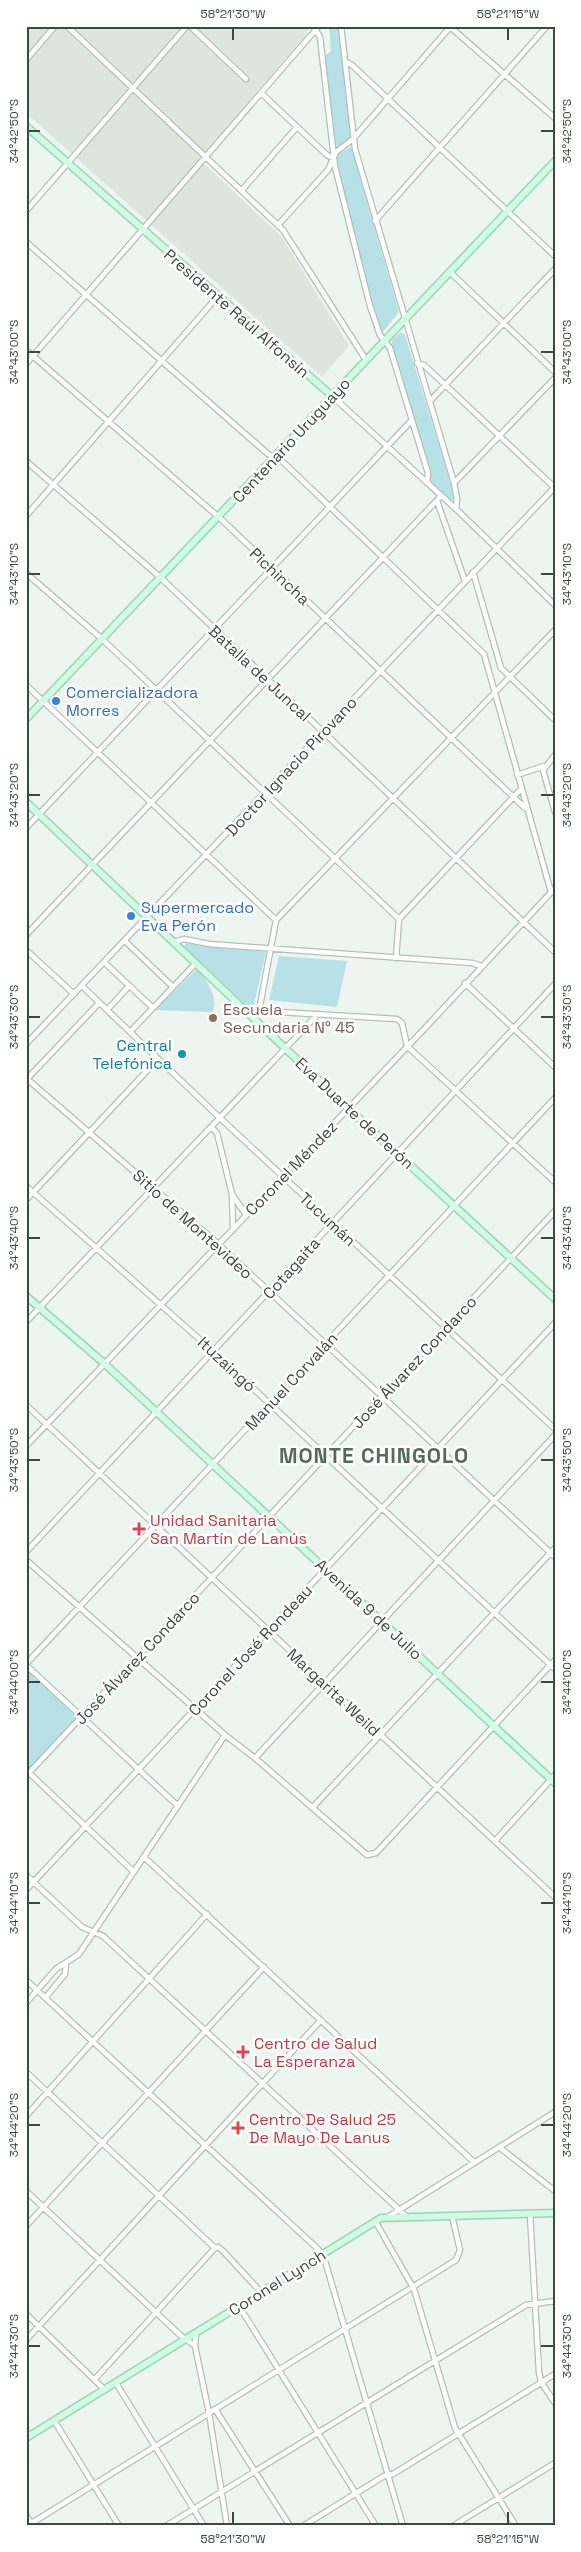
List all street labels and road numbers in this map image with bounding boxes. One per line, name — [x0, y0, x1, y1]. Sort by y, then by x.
street label: Presidente Raúl Alfonsín — [159, 244, 314, 382]
street label: Centenario Uruguayo — [228, 373, 355, 507]
street label: Pichincha — [245, 543, 314, 610]
street label: Batalla de Juncal — [204, 621, 315, 726]
street label: Doctor Ignacio Pirovano — [221, 692, 362, 841]
street label: Eva Duarte de Perón — [291, 1053, 419, 1174]
street label: Coronel Méndez — [241, 1116, 342, 1220]
street label: Sitio de Montevideo — [128, 1165, 257, 1284]
street label: Tucumán — [295, 1188, 360, 1251]
street label: Cotagaita — [258, 1233, 325, 1304]
street label: José Álvarez Condarco — [347, 1291, 482, 1433]
street label: Manuel Corvalán — [240, 1328, 342, 1435]
street label: Ituzaingó — [193, 1332, 260, 1397]
street label: Avenida 9 de Julio — [311, 1554, 427, 1665]
street label: Coronel José Rondeau — [184, 1580, 317, 1721]
street label: José Álvarez Condarco — [70, 1587, 205, 1729]
street label: Margarita Weild — [283, 1644, 385, 1741]
street label: Coronel Lynch — [225, 2244, 330, 2321]

